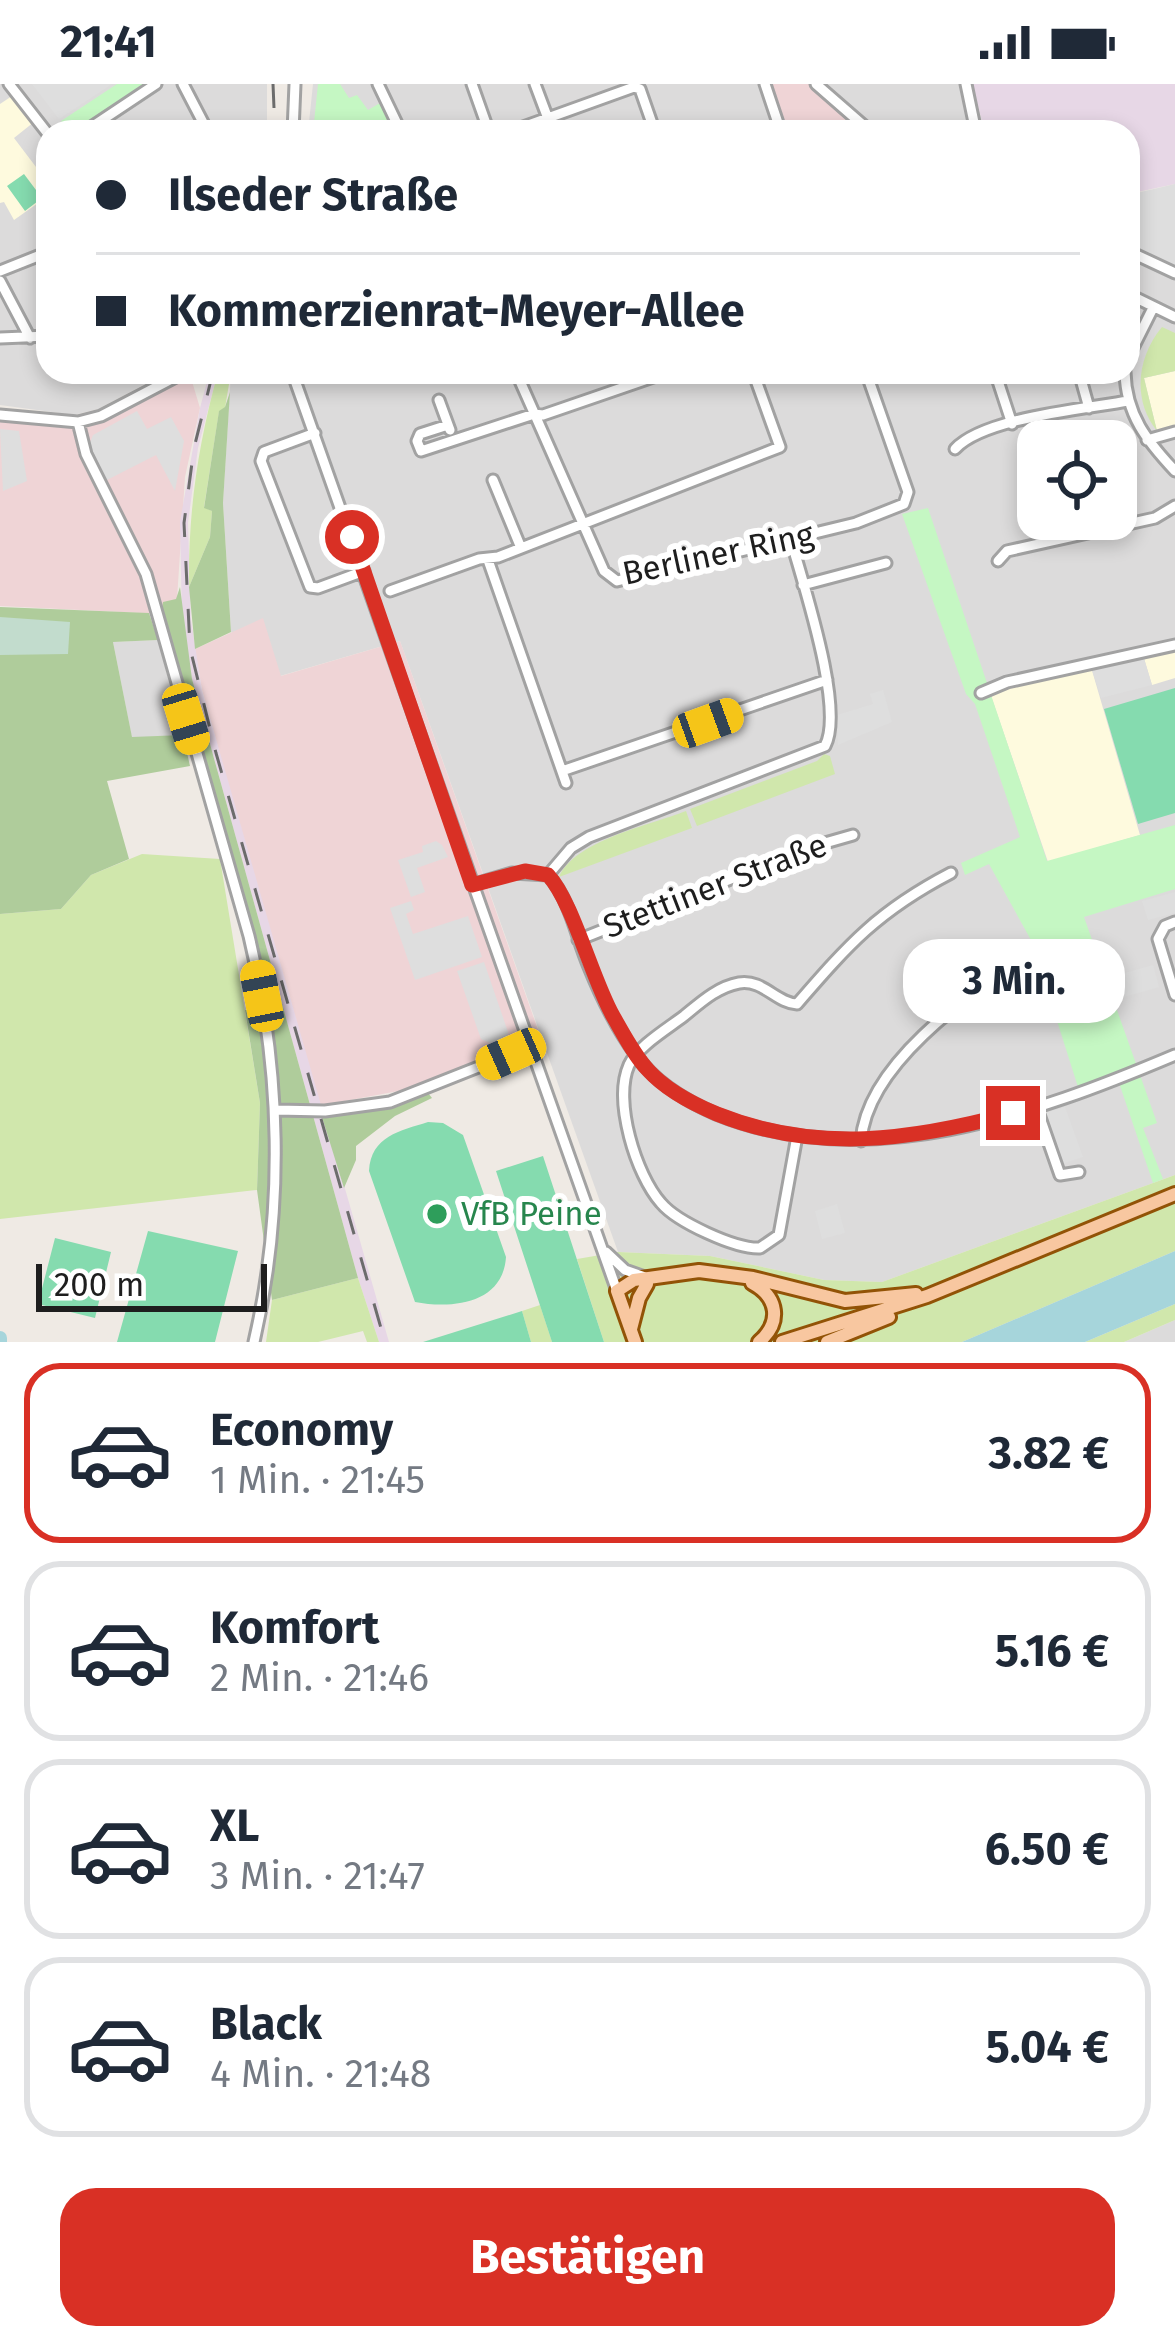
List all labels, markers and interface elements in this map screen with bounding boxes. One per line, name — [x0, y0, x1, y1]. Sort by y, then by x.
text: 21:41 — [60, 15, 157, 69]
text: Ilseder Straße — [168, 168, 458, 222]
text: Kommerzienrat-Meyer-Allee — [168, 284, 745, 338]
map controls — [1017, 420, 1137, 540]
button: locate — [1017, 420, 1137, 540]
route start — [325, 510, 379, 564]
street label: Berliner Ring — [619, 514, 818, 594]
car — [158, 679, 214, 759]
car — [668, 694, 748, 752]
street label: Stettiner Straße — [598, 825, 832, 947]
callout: 3 Min. — [902, 939, 1124, 1023]
car — [237, 957, 287, 1035]
text: 3 Min. — [962, 958, 1066, 1004]
car — [471, 1023, 551, 1085]
route end — [986, 1086, 1040, 1140]
place label: VfB Peine — [461, 1194, 602, 1234]
marker: VfB Peine — [424, 1201, 450, 1227]
scale bar — [36, 1258, 267, 1311]
text: 200 m — [54, 1265, 144, 1305]
icon: car — [66, 1399, 174, 1507]
text: Economy — [210, 1403, 393, 1457]
text: 3.82 € — [989, 1426, 1109, 1480]
text: 1 Min. · 21:45 — [210, 1457, 425, 1503]
icon: car — [66, 1597, 174, 1705]
text: Komfort — [210, 1601, 379, 1655]
text: 5.16 € — [995, 1624, 1109, 1678]
text: 2 Min. · 21:46 — [210, 1655, 429, 1701]
icon: car — [66, 1795, 174, 1903]
text: XL — [210, 1799, 259, 1853]
text: 6.50 € — [985, 1822, 1109, 1876]
text: 3 Min. · 21:47 — [210, 1853, 425, 1899]
icon: car — [66, 1993, 174, 2101]
text: Black — [210, 1997, 322, 2051]
text: 5.04 € — [986, 2020, 1109, 2074]
text: 4 Min. · 21:48 — [210, 2051, 431, 2097]
button: Bestätigen — [60, 2188, 1115, 2326]

